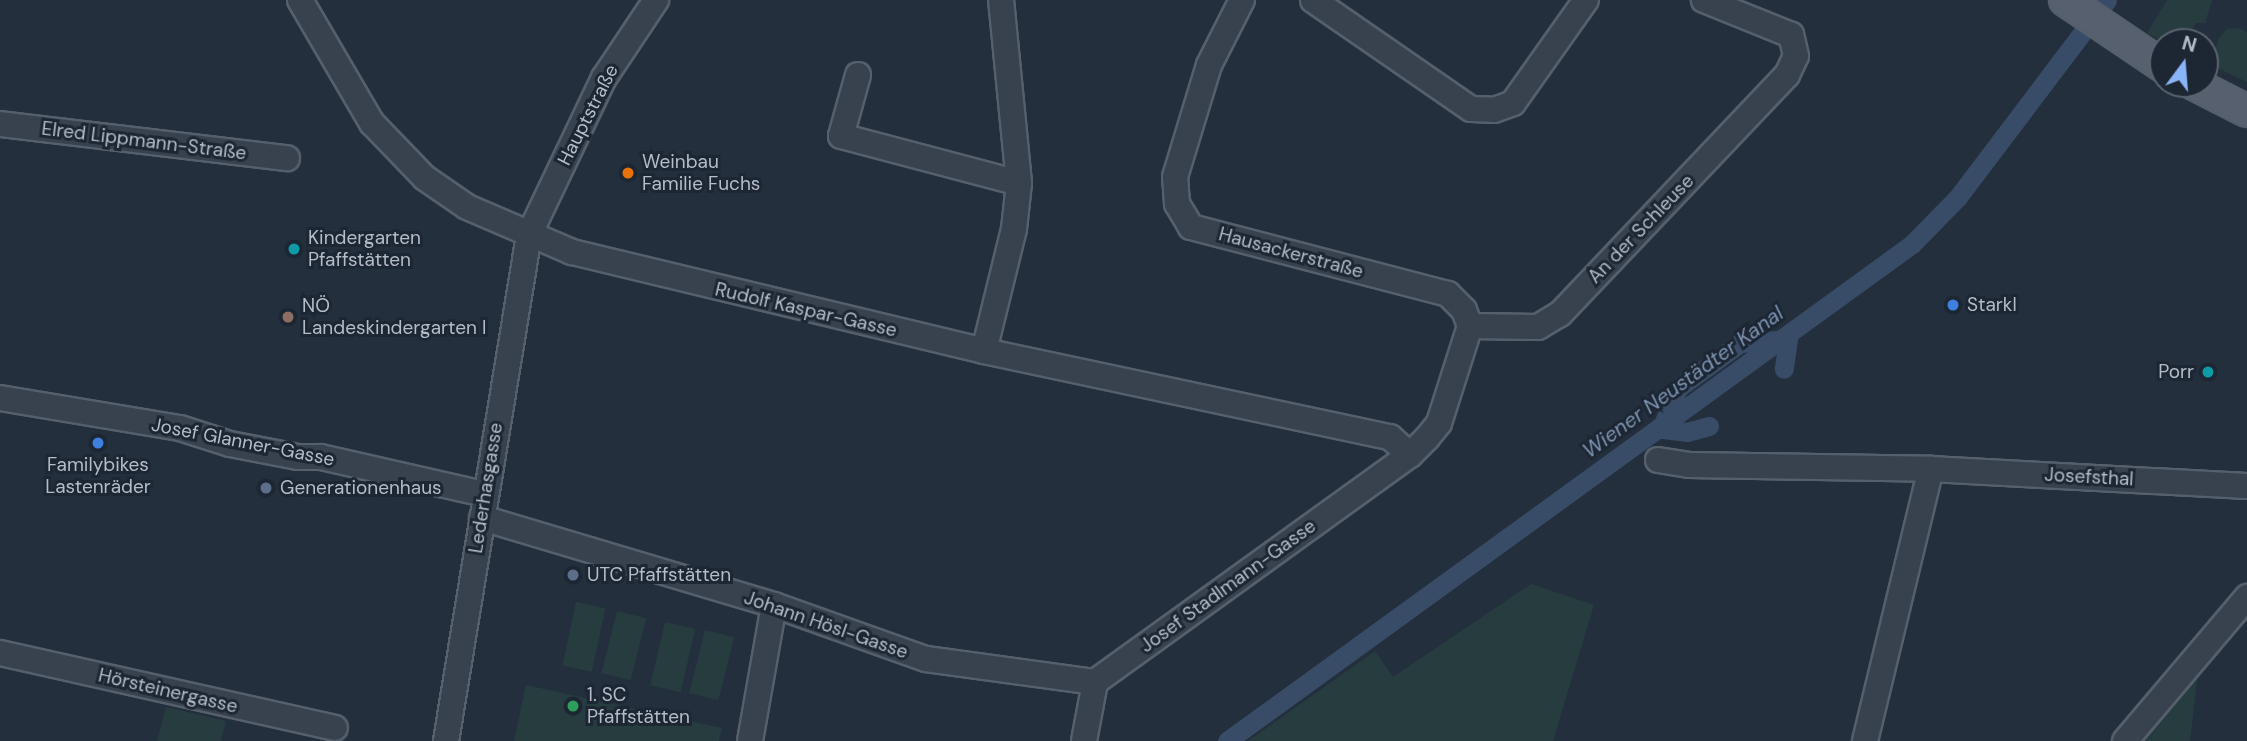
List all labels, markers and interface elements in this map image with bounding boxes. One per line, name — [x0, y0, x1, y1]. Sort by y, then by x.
north arrow — [2149, 28, 2219, 98]
text: N — [2179, 30, 2199, 58]
street label: Hauptstraße — [553, 61, 623, 169]
street label: Elred Lippmann-Straße — [40, 117, 248, 165]
place label: Weinbau Familie Fuchs — [642, 151, 760, 195]
marker: Weinbau Familie Fuchs — [620, 165, 636, 181]
street label: An der Schleuse — [1583, 170, 1699, 288]
street label: Hausackerstraße — [1216, 223, 1366, 283]
place label: Kindergarten Pfaffstätten — [308, 227, 421, 271]
marker: Kindergarten Pfaffstätten — [286, 241, 302, 257]
street label: Rudolf Kaspar-Gasse — [713, 278, 899, 342]
place label: Starkl — [1967, 294, 2017, 316]
place label: NÖ Landeskindergarten I — [302, 295, 486, 339]
marker: Starkl — [1945, 297, 1961, 313]
water label: Wiener Neustädter Kanal — [1578, 301, 1788, 463]
marker: NÖ Landeskindergarten I — [280, 309, 296, 325]
place label: Porr — [2158, 361, 2194, 383]
marker: Porr — [2200, 364, 2216, 380]
street label: Josef Glanner-Gasse — [149, 413, 337, 471]
street label: Lederhasgasse — [464, 421, 508, 555]
marker: Familybikes Lastenräder — [90, 435, 106, 451]
place label: Familybikes Lastenräder — [45, 454, 151, 498]
street label: Josefsthal — [2044, 463, 2134, 491]
place label: Generationenhaus — [280, 477, 442, 499]
marker: Generationenhaus — [258, 480, 274, 496]
street label: Josef Stadlmann-Gasse — [1136, 515, 1320, 657]
place label: UTC Pfaffstätten — [587, 564, 731, 586]
marker: UTC Pfaffstätten — [565, 567, 581, 583]
street label: Johann Hösl-Gasse — [741, 586, 911, 664]
street label: Hörsteinergasse — [96, 664, 240, 718]
place label: 1. SC Pfaffstätten — [587, 684, 690, 728]
marker: 1. SC Pfaffstätten — [565, 698, 581, 714]

